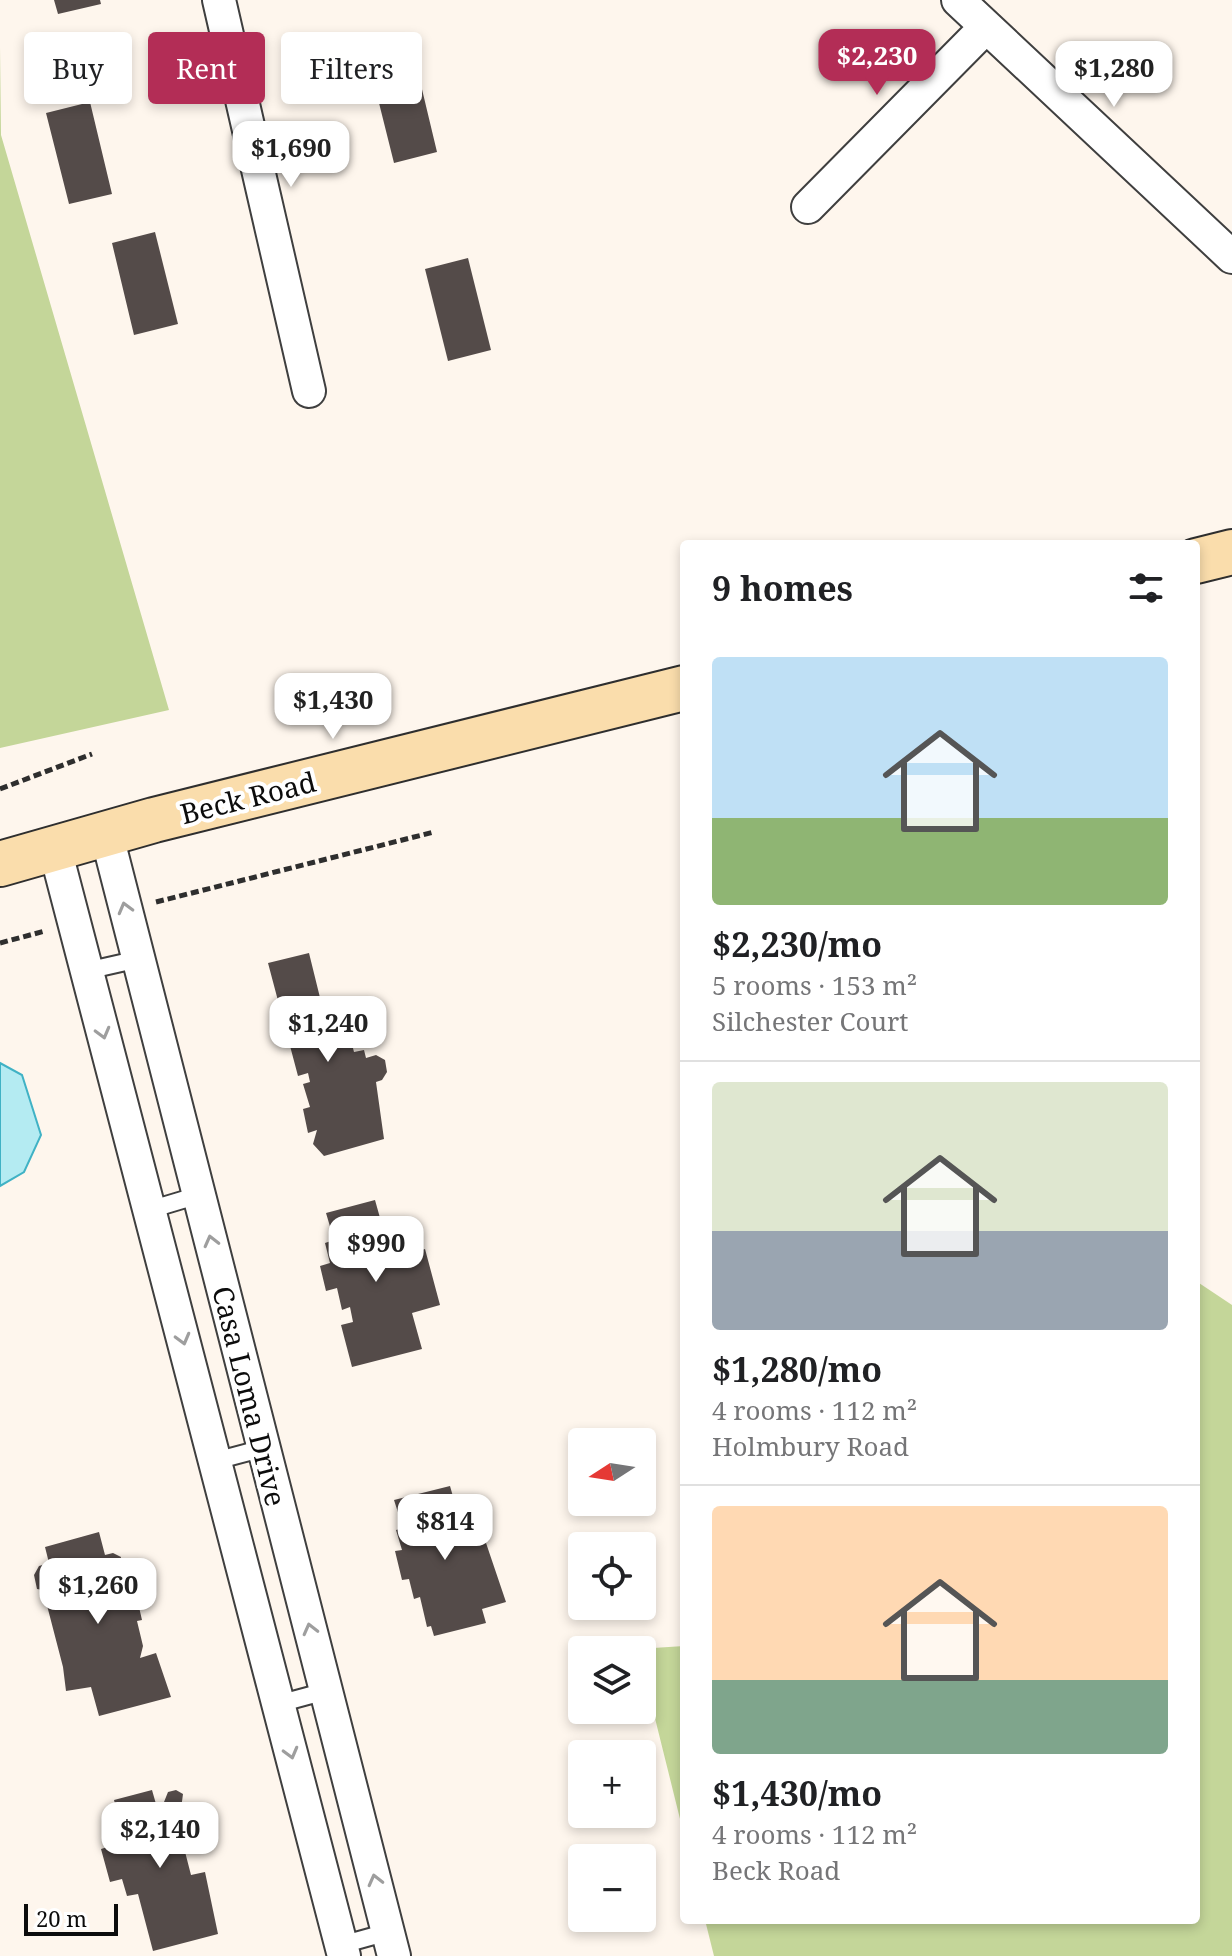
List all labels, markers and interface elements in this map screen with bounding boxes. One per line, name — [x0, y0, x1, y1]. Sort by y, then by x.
pin: $2,230 — [812, 29, 942, 97]
chip: Buy — [24, 32, 132, 104]
chip: Rent — [148, 32, 265, 104]
chip: Filters — [281, 32, 422, 104]
text: $2,230 — [836, 37, 918, 73]
pin: $1,280 — [1049, 41, 1179, 109]
text: $1,280 — [1073, 49, 1155, 85]
pin: $1,690 — [226, 121, 356, 189]
text: $1,690 — [250, 129, 332, 165]
text: 9 homes — [712, 565, 853, 611]
icon: filters — [1124, 566, 1168, 610]
pin: $1,430 — [268, 673, 398, 741]
text: $1,430 — [292, 681, 374, 717]
icon: home — [868, 709, 1012, 853]
street label: Beck Road — [176, 762, 320, 832]
one-way arrow — [118, 902, 135, 915]
text: $2,230/mo — [712, 921, 882, 967]
text: 5 rooms · 153 m² — [712, 967, 917, 1003]
pin: $1,240 — [263, 996, 393, 1064]
text: Silchester Court — [712, 1003, 908, 1039]
text: $1,240 — [287, 1004, 369, 1040]
one-way arrow — [93, 1025, 110, 1039]
icon: home — [868, 1134, 1012, 1278]
pin: $990 — [329, 1216, 423, 1284]
text: $990 — [347, 1224, 405, 1260]
one-way arrow — [203, 1235, 220, 1249]
street label: Casa Loma Drive — [204, 1282, 296, 1510]
one-way arrow — [173, 1331, 190, 1345]
text: $1,280/mo — [712, 1346, 882, 1392]
text: 4 rooms · 112 m² — [712, 1392, 917, 1428]
north arrow — [568, 1428, 656, 1516]
map controls — [568, 1428, 656, 1932]
text: Holmbury Road — [712, 1428, 909, 1464]
pin: $814 — [398, 1494, 492, 1562]
text: $814 — [416, 1502, 474, 1538]
button: locate — [568, 1532, 656, 1620]
pin: $1,260 — [33, 1558, 163, 1626]
icon: home — [868, 1558, 1012, 1702]
text: $1,260 — [57, 1566, 139, 1602]
one-way arrow — [303, 1622, 320, 1636]
button: layers — [568, 1636, 656, 1724]
button: + — [568, 1740, 656, 1828]
one-way arrow — [281, 1745, 298, 1759]
text: $1,430/mo — [712, 1770, 882, 1816]
pin: $2,140 — [95, 1802, 225, 1870]
text: $2,140 — [119, 1810, 201, 1846]
text: 4 rooms · 112 m² — [712, 1816, 917, 1852]
button: − — [568, 1844, 656, 1932]
text: Beck Road — [712, 1852, 840, 1888]
one-way arrow — [367, 1874, 384, 1888]
scale bar — [24, 1900, 118, 1936]
text: 20 m — [36, 1903, 87, 1933]

